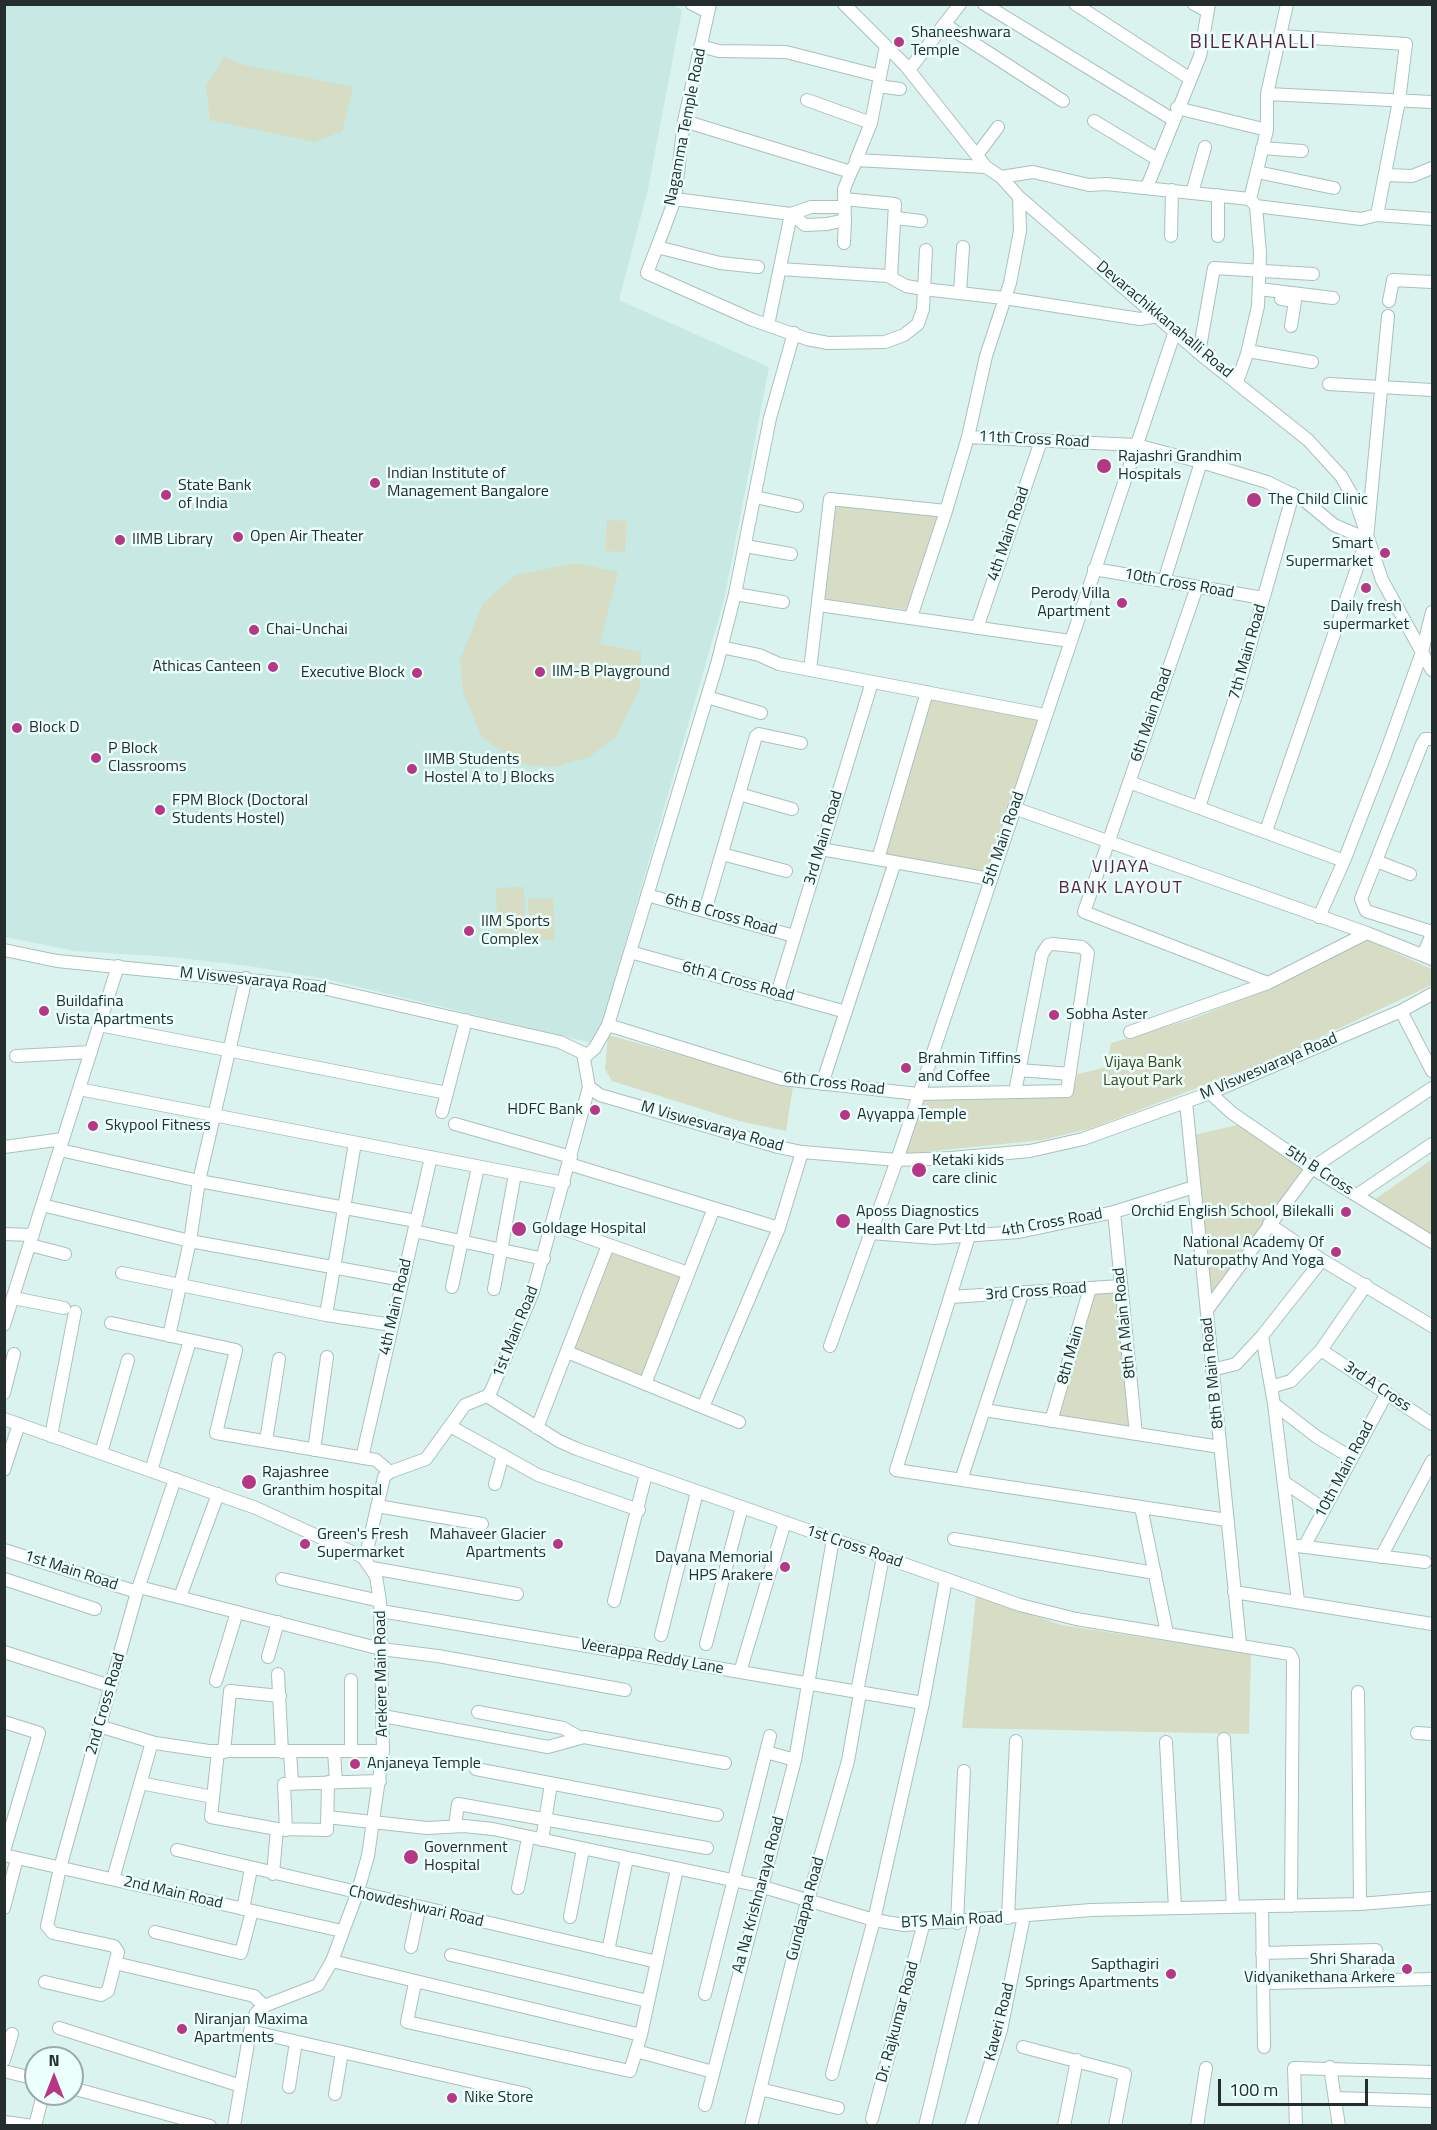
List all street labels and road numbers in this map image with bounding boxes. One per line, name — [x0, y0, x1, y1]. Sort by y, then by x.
street label: Nagamma Temple Road — [661, 47, 711, 207]
street label: Devarachikkanahalli Road — [1092, 257, 1236, 383]
street label: 11th Cross Road — [978, 428, 1090, 452]
street label: 4th Main Road — [984, 484, 1034, 584]
street label: 10th Cross Road — [1123, 565, 1235, 603]
street label: 7th Main Road — [1225, 602, 1271, 702]
street label: 6th Main Road — [1127, 665, 1177, 765]
street label: 3rd Main Road — [800, 788, 848, 888]
street label: 5th Main Road — [979, 789, 1029, 889]
street label: 6th B Cross Road — [663, 890, 779, 940]
street label: 6th A Cross Road — [680, 958, 796, 1006]
street label: M Viswesvaraya Road — [179, 964, 327, 998]
street label: M Viswesvaraya Road — [1197, 1029, 1341, 1105]
street label: 6th Cross Road — [782, 1068, 886, 1100]
street label: M Viswesvaraya Road — [638, 1097, 786, 1157]
street label: 5th B Cross — [1281, 1142, 1357, 1200]
street label: 4th Cross Road — [1000, 1205, 1104, 1241]
street label: 4th Main Road — [376, 1257, 416, 1357]
street label: 8th A Main Road — [1110, 1267, 1140, 1379]
street label: 3rd Cross Road — [985, 1279, 1087, 1305]
street label: 1st Main Road — [489, 1283, 543, 1381]
street label: 8th B Main Road — [1198, 1316, 1228, 1430]
street label: 8th Main — [1053, 1323, 1089, 1387]
street label: 3rd A Cross — [1340, 1358, 1414, 1416]
street label: 10th Main Road — [1311, 1418, 1379, 1522]
street label: 1st Cross Road — [803, 1521, 905, 1573]
street label: 1st Main Road — [22, 1547, 120, 1595]
street label: Arekere Main Road — [371, 1610, 393, 1738]
street label: Veerappa Reddy Lane — [579, 1635, 725, 1679]
street label: 2nd Cross Road — [82, 1651, 130, 1757]
street label: Aa Na Krishnaraya Road — [729, 1815, 789, 1975]
street label: Gundappa Road — [783, 1855, 829, 1963]
street label: 2nd Main Road — [122, 1872, 224, 1914]
street label: Chowdeshwari Road — [347, 1882, 485, 1932]
street label: BTS Main Road — [901, 1909, 1003, 1933]
street label: Dr. Rajkumar Road — [873, 1959, 923, 2085]
street label: Kaveri Road — [981, 1981, 1019, 2063]

